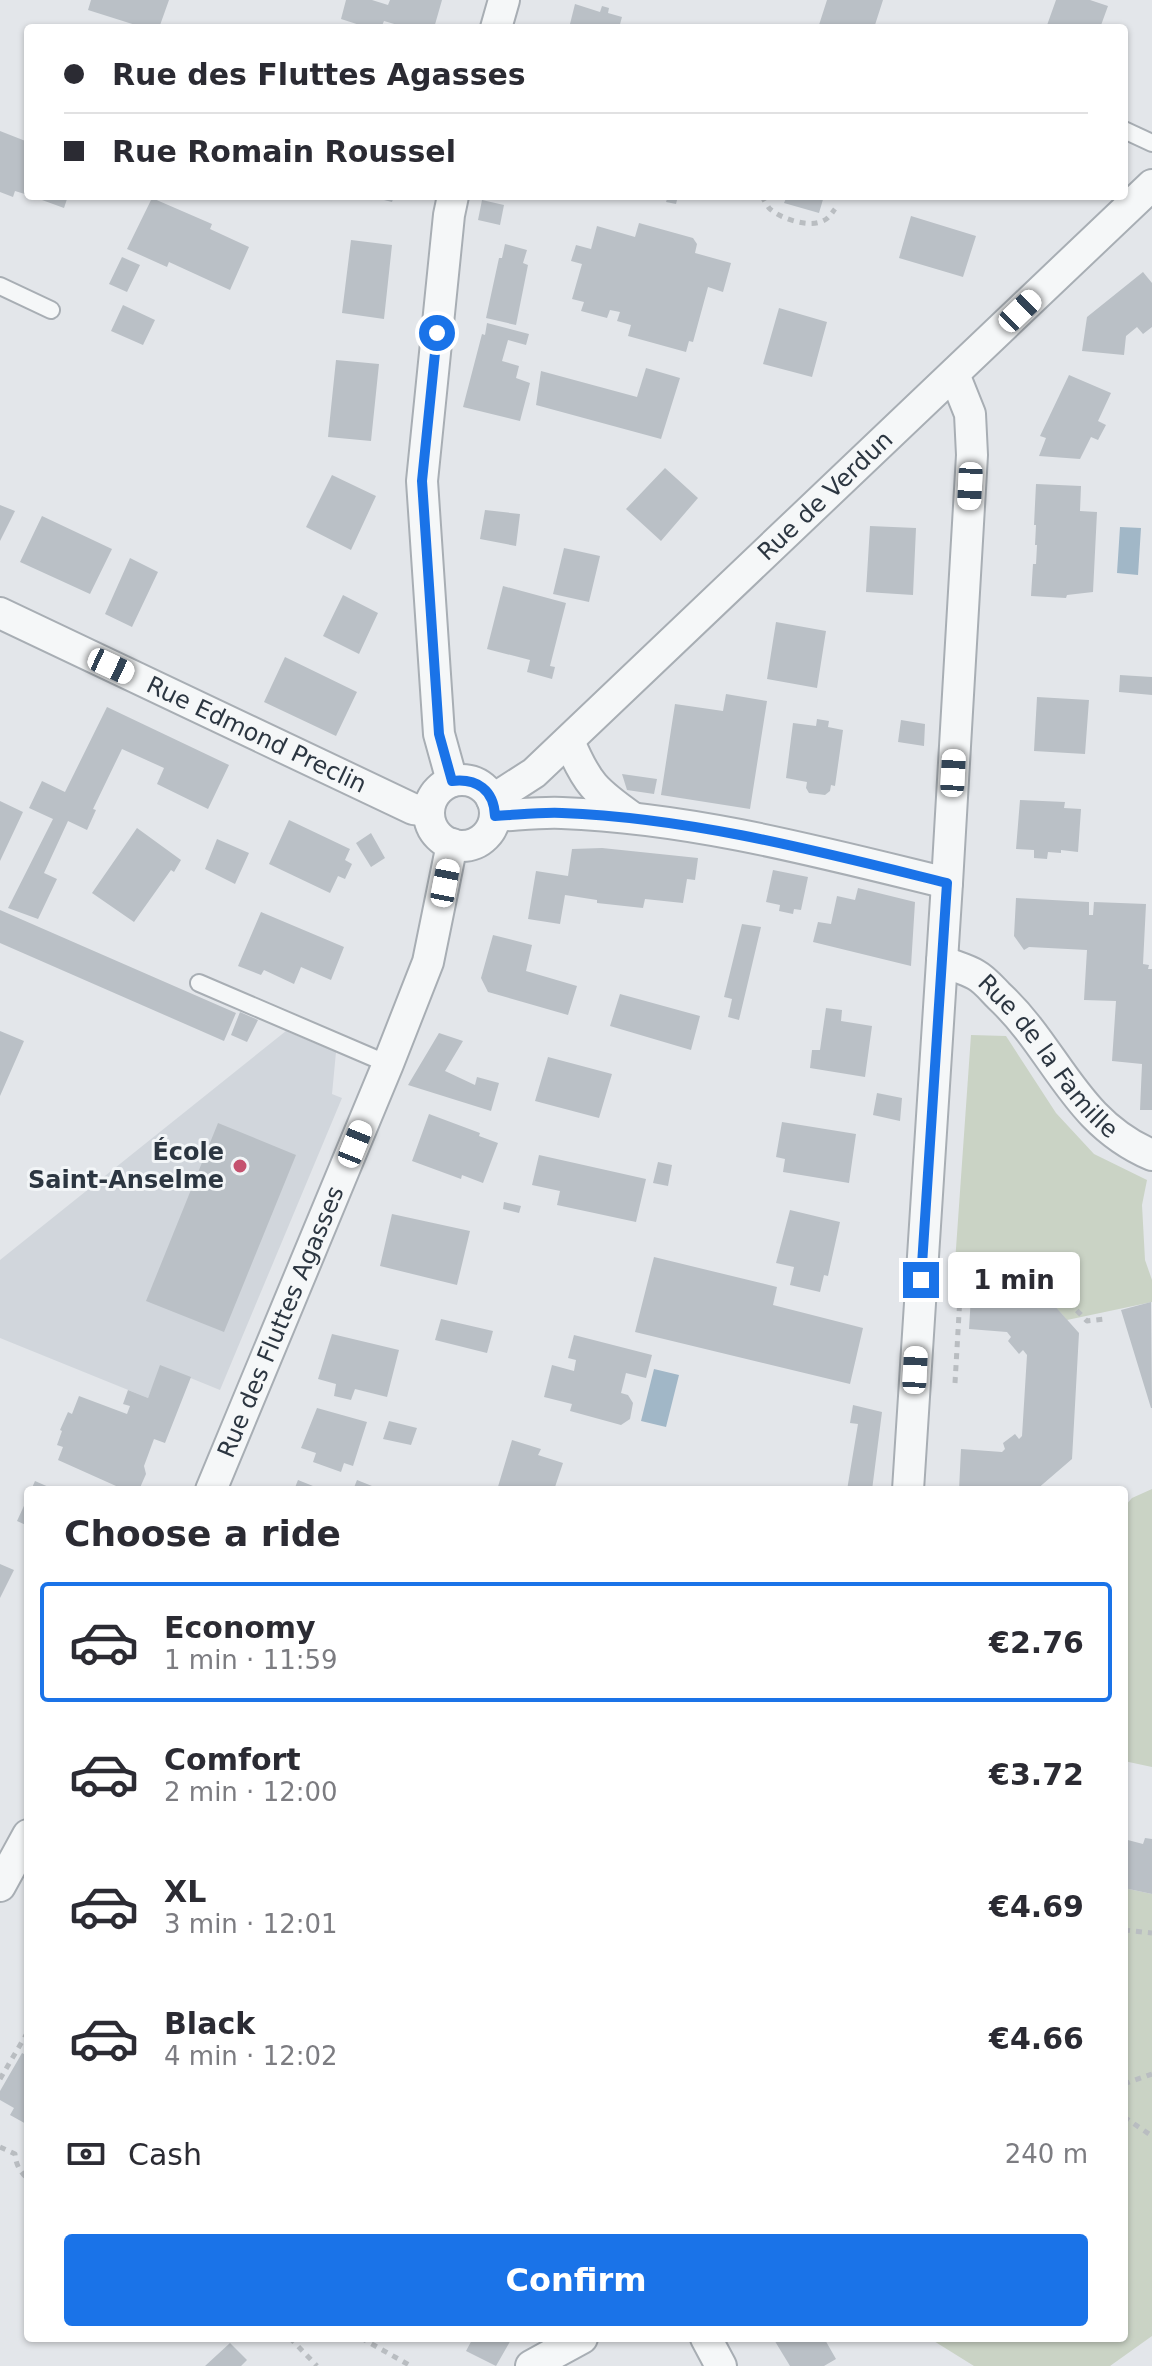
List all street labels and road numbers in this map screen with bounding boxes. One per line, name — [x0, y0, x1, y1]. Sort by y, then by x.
street label: Rue de Verdun — [752, 425, 898, 566]
street label: Rue Edmond Preclin — [142, 671, 371, 799]
street label: Rue de la Famille — [972, 969, 1124, 1144]
street label: Rue des Fluttes Agasses — [212, 1182, 350, 1462]

